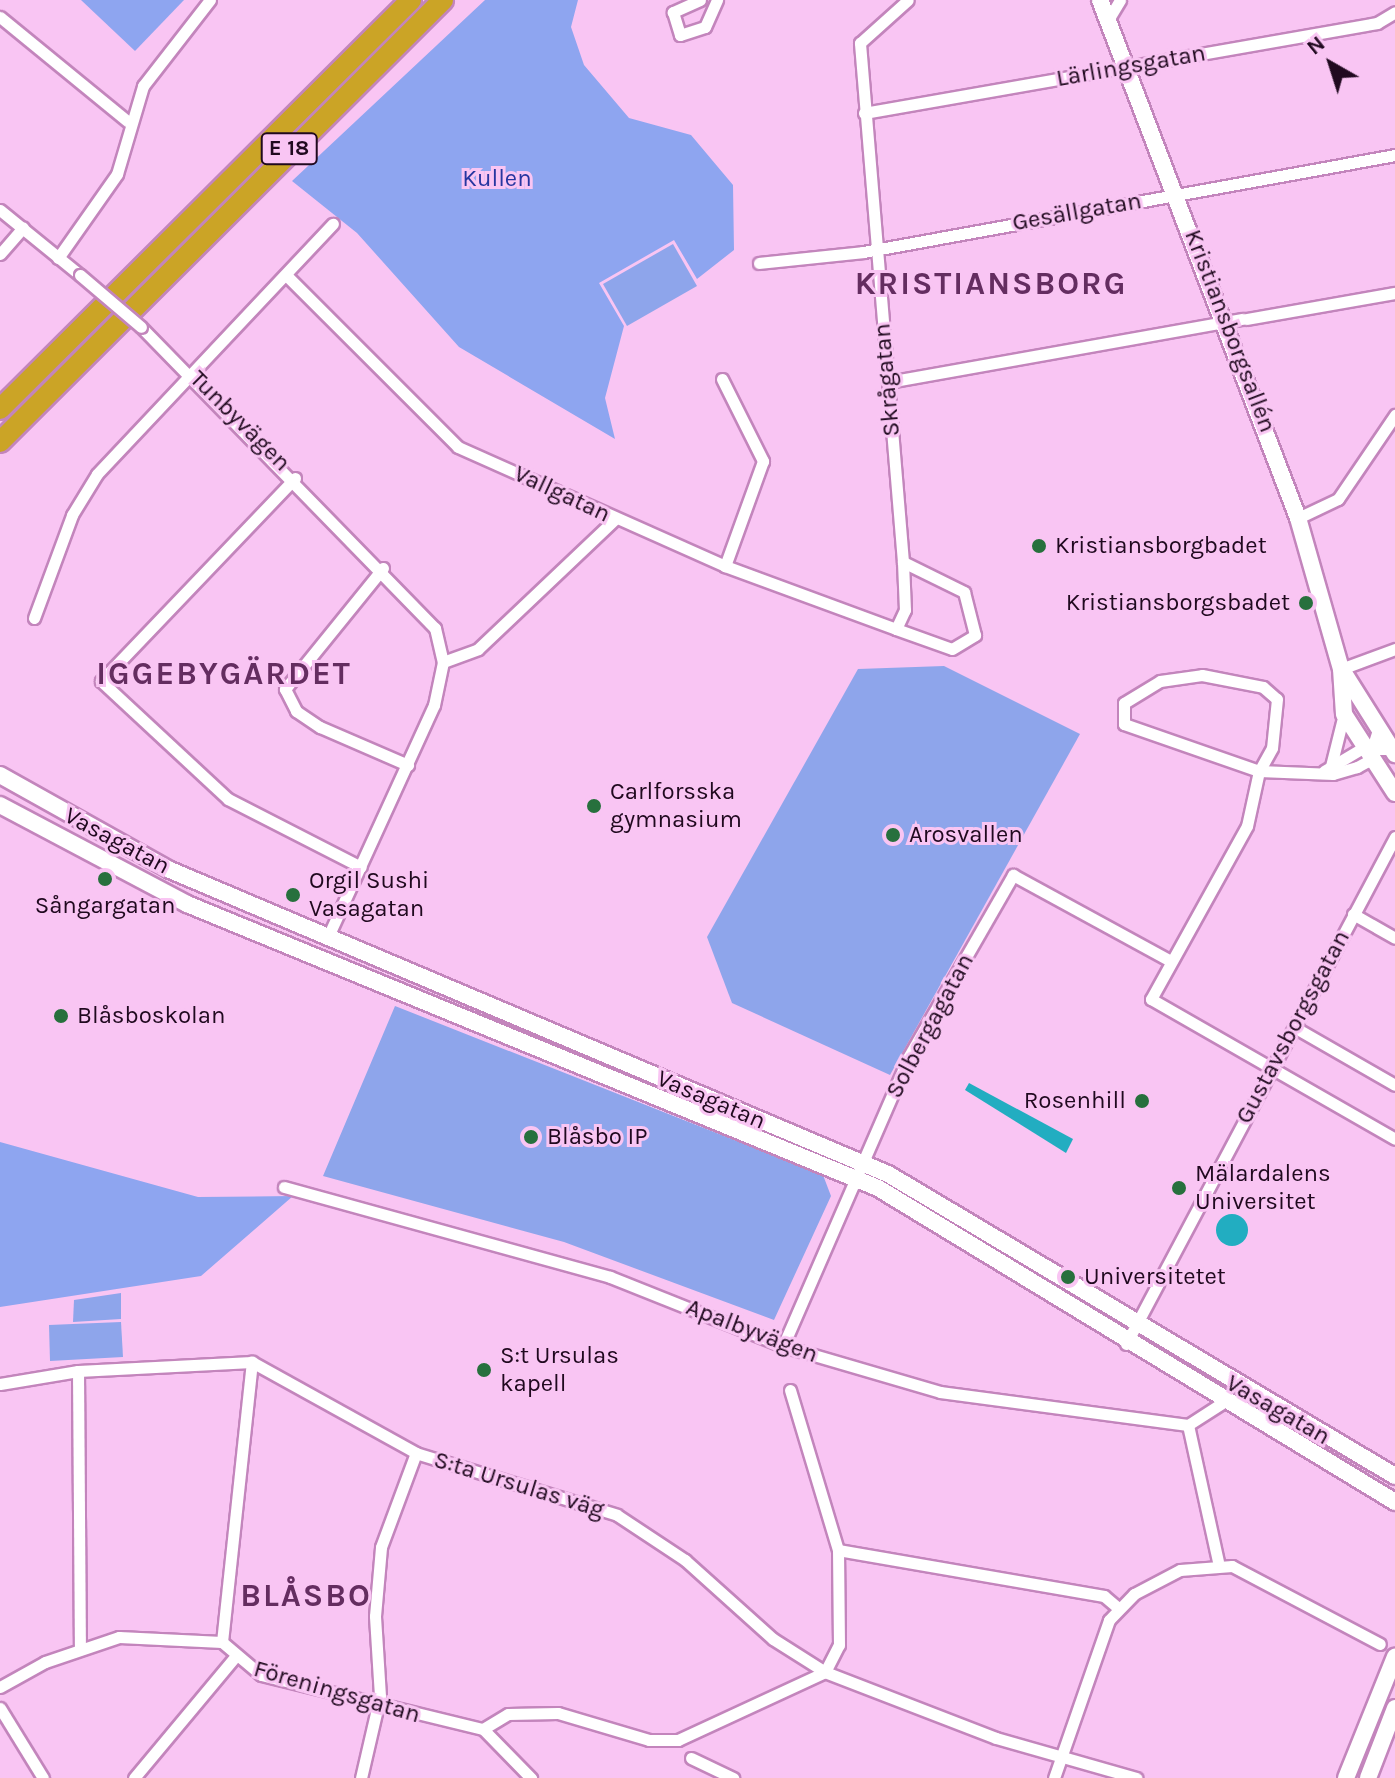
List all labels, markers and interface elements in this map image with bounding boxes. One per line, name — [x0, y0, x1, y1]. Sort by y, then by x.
north arrow — [1291, 24, 1371, 104]
text: N — [1302, 30, 1330, 60]
street label: Lärlingsgatan — [1054, 39, 1208, 93]
road number: E 18 — [259, 131, 319, 167]
park label: Kullen — [462, 165, 532, 193]
street label: Gesällgatan — [1010, 186, 1144, 238]
street label: Kristiansborgsallén — [1178, 226, 1282, 436]
district label: KRISTIANSBORG — [855, 265, 1127, 303]
street label: Skrågatan — [868, 322, 906, 438]
street label: Tunbyvägen — [184, 365, 296, 477]
street label: Vallgatan — [509, 459, 615, 529]
place label: Kristiansborgbadet — [1055, 532, 1267, 560]
marker: Kristiansborgbadet — [1030, 537, 1048, 555]
place label: Kristiansborgsbadet — [1066, 589, 1290, 617]
marker: Kristiansborgsbadet — [1297, 594, 1315, 612]
district label: IGGEBYGÄRDET — [96, 655, 352, 693]
place label: Carlforsska gymnasium — [610, 778, 742, 834]
marker: Carlforsska gymnasium — [585, 797, 603, 815]
street label: Vasagatan — [59, 801, 175, 881]
place label: Arosvallen — [909, 821, 1023, 849]
marker: Arosvallen — [884, 826, 902, 844]
place label: Orgil Sushi Vasagatan — [309, 867, 429, 923]
marker: Sångargatan — [96, 870, 114, 888]
marker: Orgil Sushi Vasagatan — [284, 886, 302, 904]
place label: Sångargatan — [35, 892, 175, 920]
street label: Gustavsborgsgatan — [1230, 925, 1356, 1129]
street label: Solbergagatan — [880, 949, 980, 1103]
place label: Blåsboskolan — [77, 1002, 225, 1030]
marker: Blåsboskolan — [52, 1007, 70, 1025]
street label: Vasagatan — [652, 1064, 770, 1136]
place label: Rosenhill — [1024, 1087, 1126, 1115]
marker: Rosenhill — [1133, 1092, 1151, 1110]
place label: Blåsbo IP — [547, 1123, 647, 1151]
marker: Blåsbo IP — [522, 1128, 540, 1146]
place label: Mälardalens Universitet — [1195, 1160, 1331, 1216]
marker: Mälardalens Universitet — [1170, 1179, 1188, 1197]
place label: Universitetet — [1084, 1263, 1226, 1291]
marker: Universitetet — [1059, 1268, 1077, 1286]
street label: Apalbyvägen — [682, 1293, 822, 1369]
place label: S:t Ursulas kapell — [500, 1342, 619, 1398]
marker: S:t Ursulas kapell — [475, 1361, 493, 1379]
street label: Vasagatan — [1221, 1369, 1335, 1451]
street label: S:ta Ursulas väg — [430, 1445, 608, 1525]
district label: BLÅSBO — [240, 1577, 372, 1615]
street label: Föreningsgatan — [250, 1654, 424, 1730]

